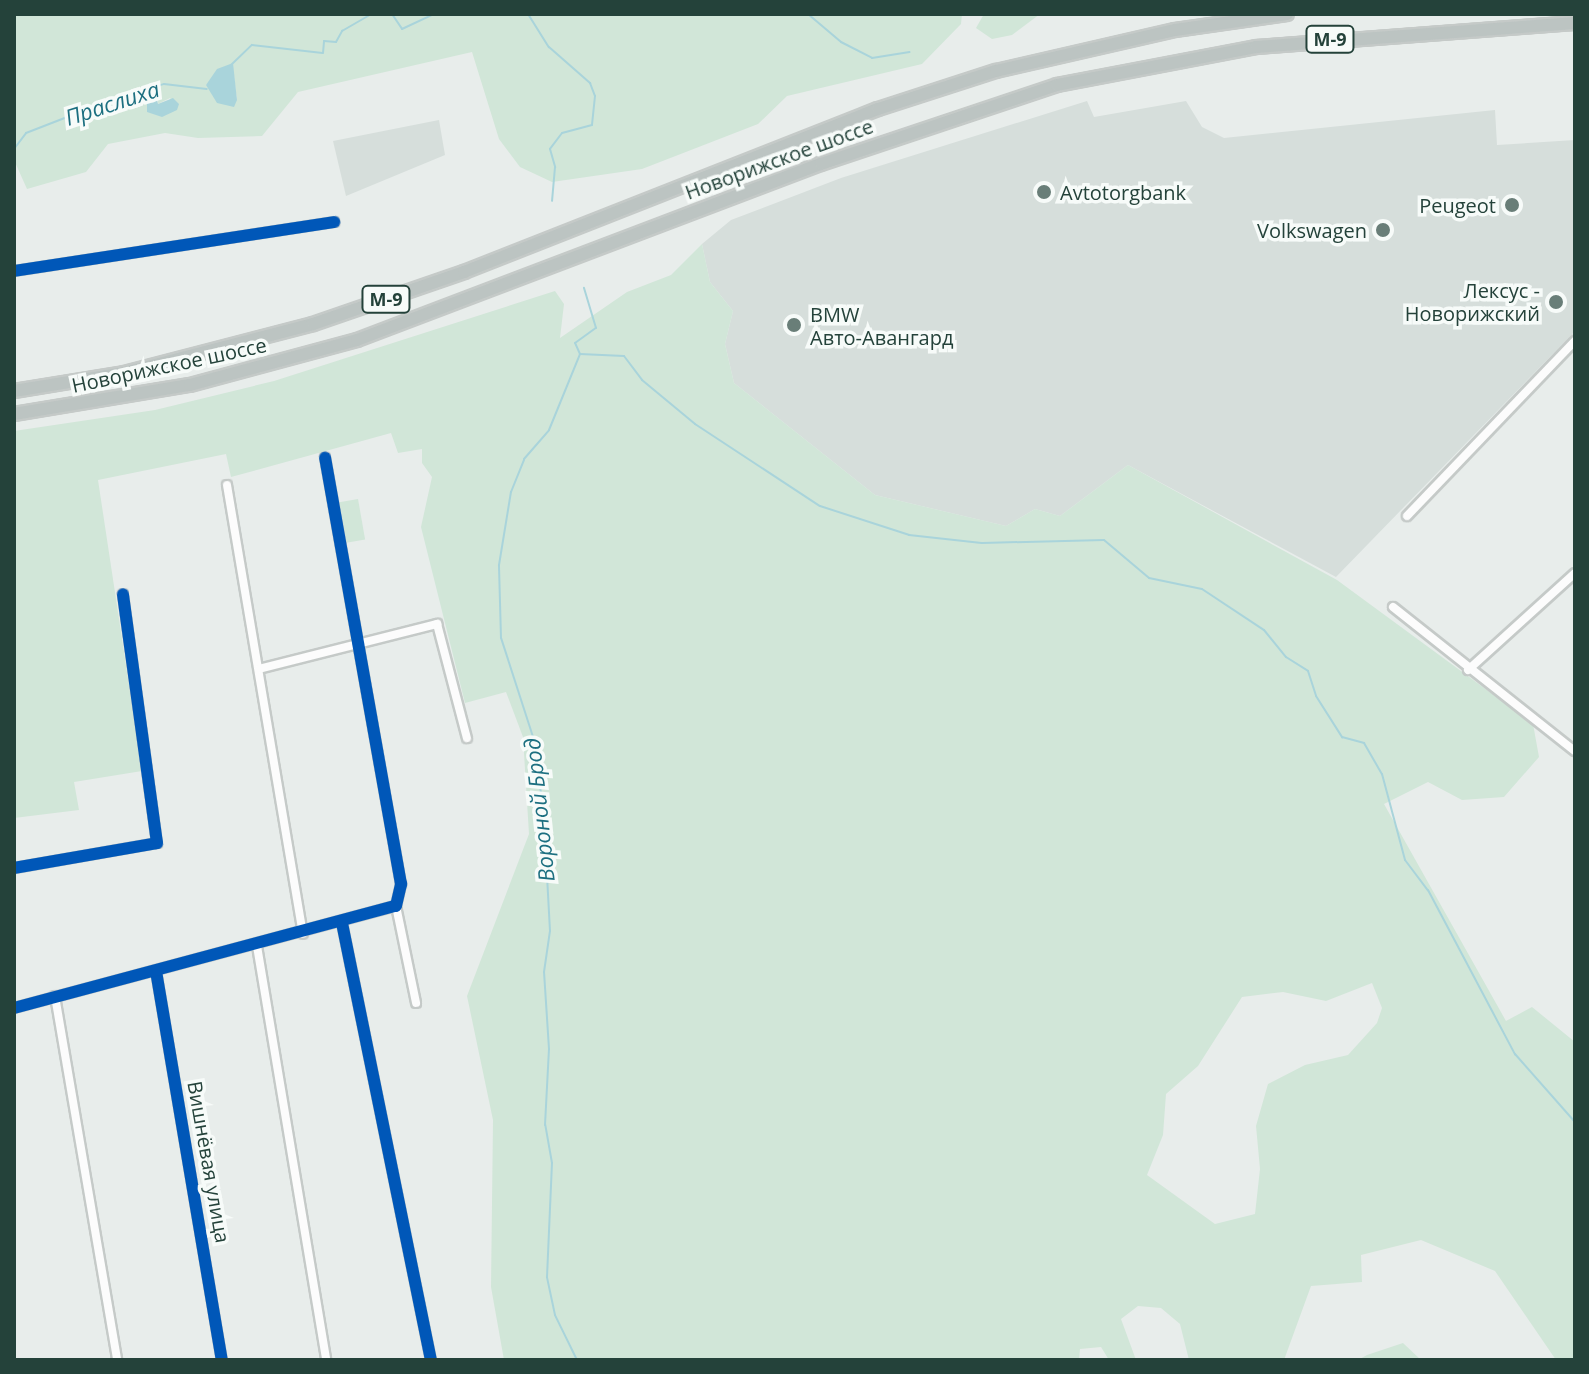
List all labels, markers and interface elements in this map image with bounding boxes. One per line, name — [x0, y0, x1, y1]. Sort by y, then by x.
road number: М-9 — [1304, 25, 1356, 53]
water label: Праслиха — [62, 75, 162, 131]
street label: Новорижское шоссе — [682, 114, 876, 204]
place label: Avtotorgbank — [1060, 180, 1186, 204]
marker: Avtotorgbank — [1035, 183, 1053, 201]
place label: Peugeot — [1419, 193, 1496, 217]
marker: Peugeot — [1503, 196, 1521, 214]
place label: Volkswagen — [1257, 218, 1367, 242]
marker: Volkswagen — [1374, 221, 1392, 239]
place label: Лексус - Новорижский — [1405, 278, 1540, 325]
road number: М-9 — [360, 285, 412, 313]
marker: Лексус - Новорижский — [1547, 293, 1565, 311]
place label: BMW Авто-Авангард — [810, 302, 953, 349]
marker: BMW Авто-Авангард — [785, 316, 803, 334]
street label: Новорижское шоссе — [69, 333, 269, 397]
water label: Вороной Брод — [518, 737, 560, 883]
street label: Вишнёвая улица — [183, 1079, 235, 1245]

